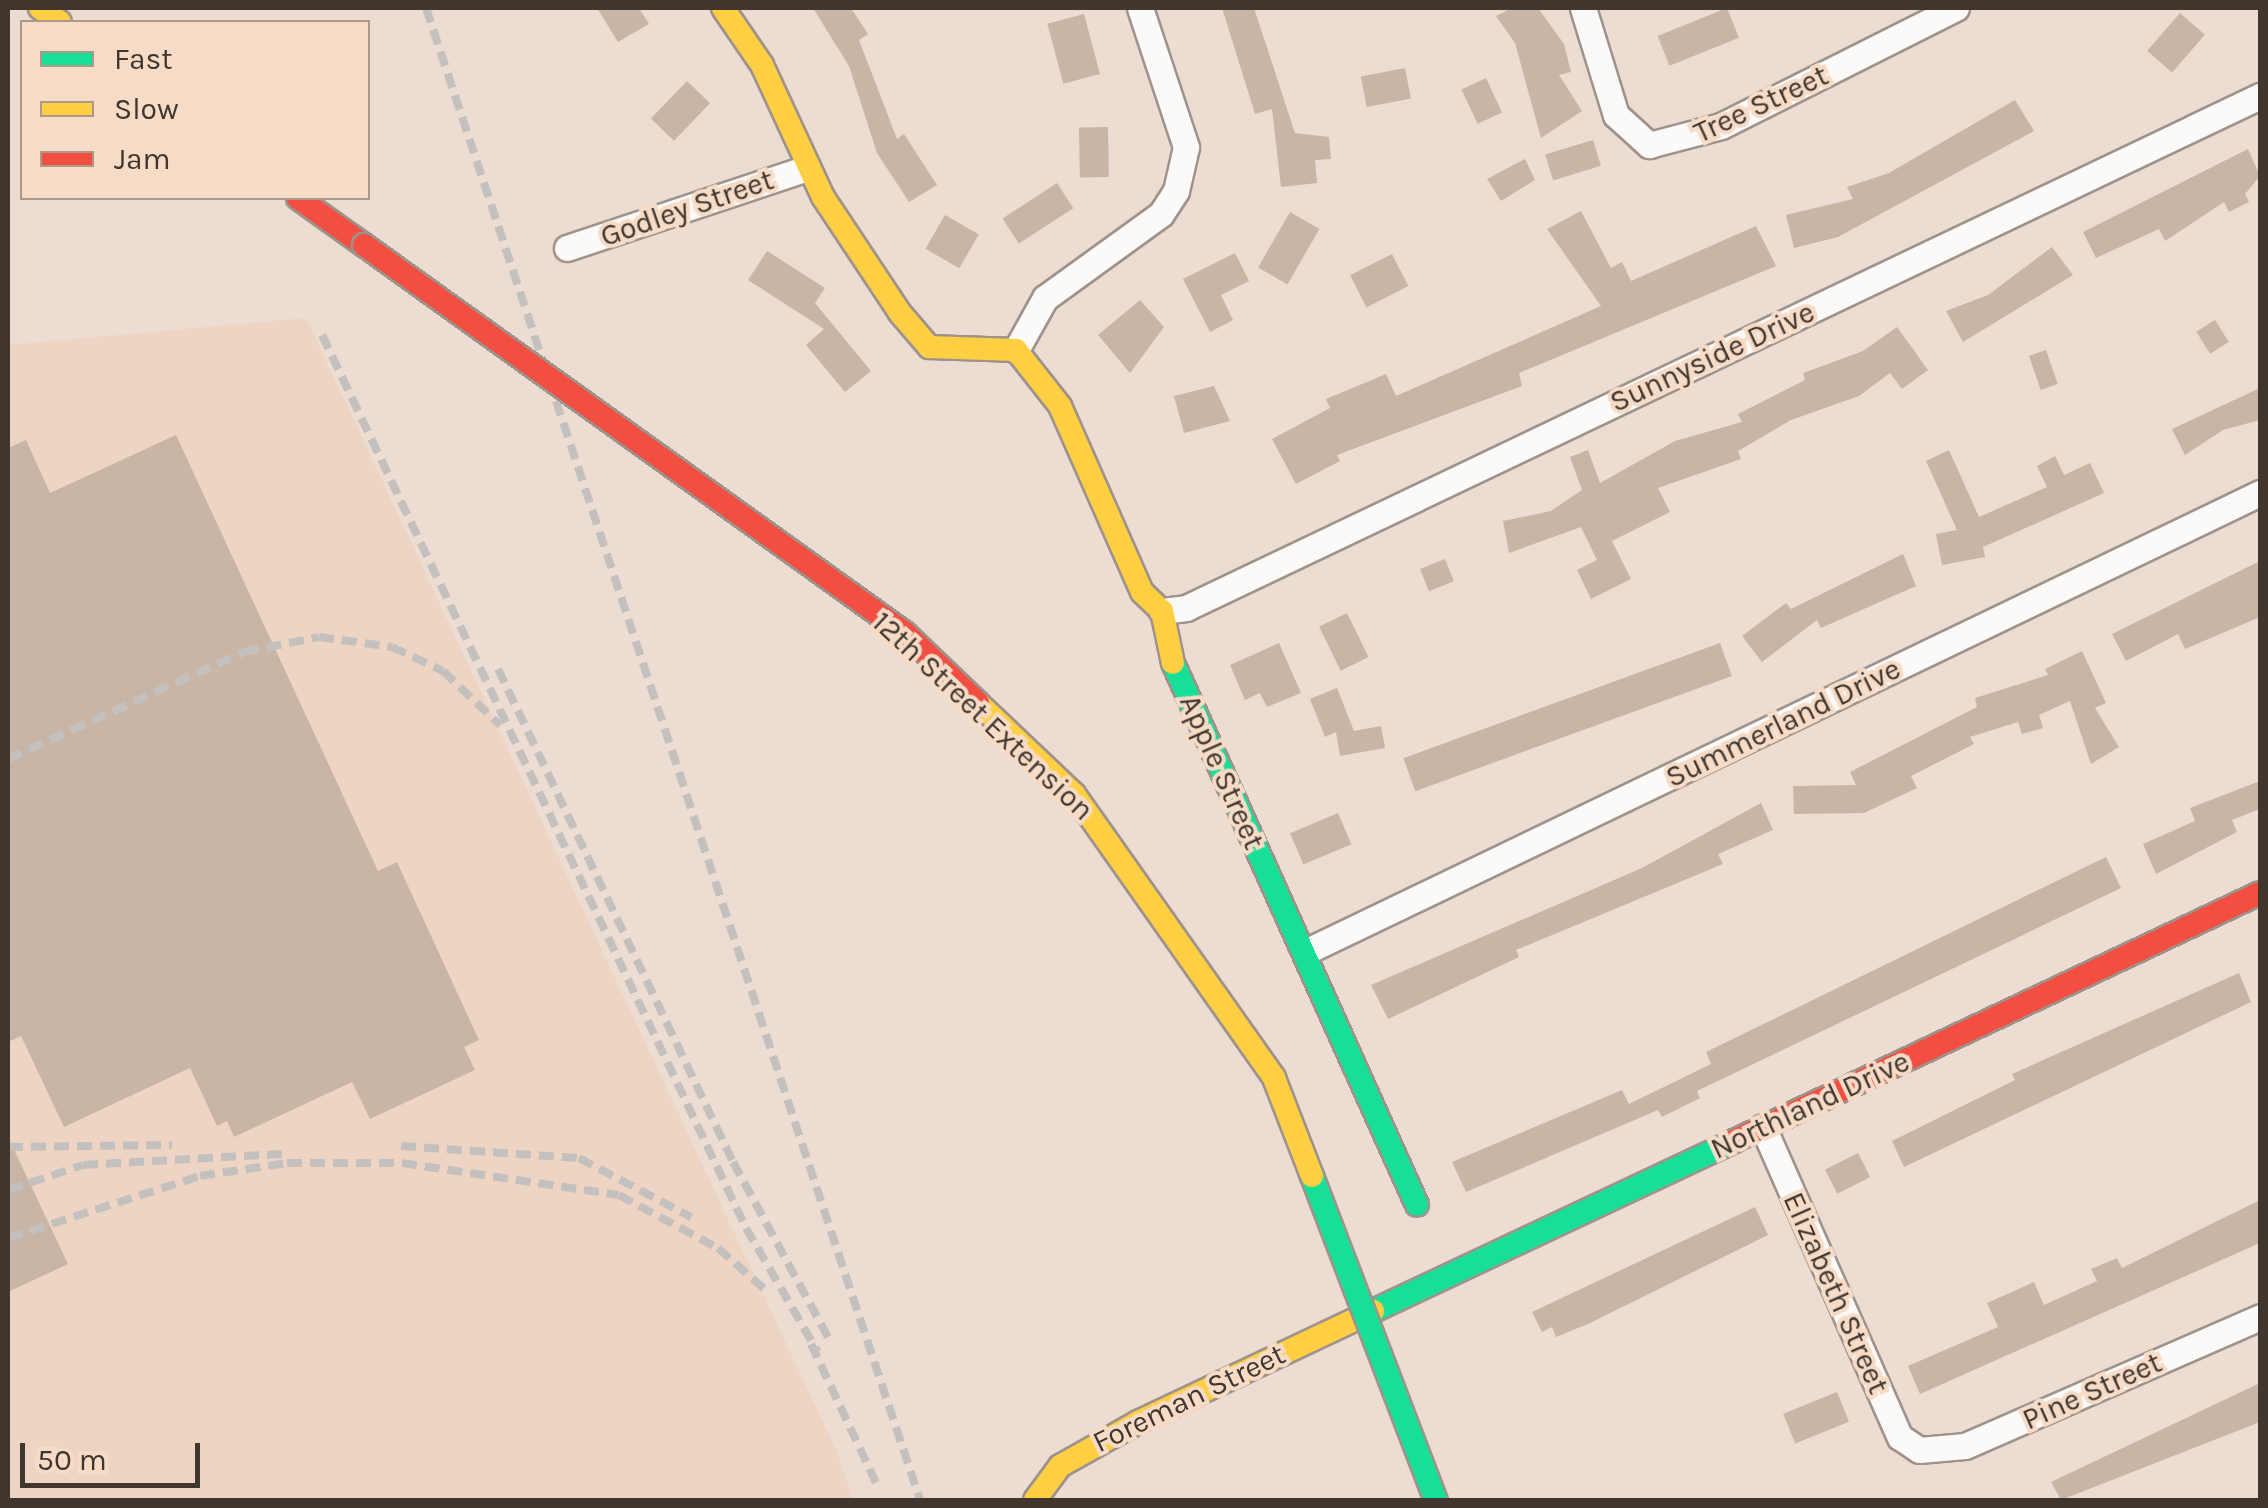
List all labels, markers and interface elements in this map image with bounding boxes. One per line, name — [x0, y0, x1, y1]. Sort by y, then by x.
legend — [20, 20, 370, 200]
text: Fast — [114, 41, 173, 77]
street label: Tree Street — [1688, 57, 1834, 151]
text: Slow — [114, 91, 179, 127]
text: Jam — [114, 141, 171, 177]
street label: Godley Street — [596, 162, 778, 254]
street label: Sunnyside Drive — [1604, 294, 1820, 420]
street label: 12th Street Extension — [865, 604, 1101, 828]
street label: Summerland Drive — [1660, 651, 1906, 795]
street label: Apple Street — [1172, 689, 1272, 855]
street label: Northland Drive — [1705, 1043, 1915, 1167]
street label: Elizabeth Street — [1775, 1187, 1897, 1399]
street label: Foreman Street — [1087, 1336, 1291, 1460]
street label: Pine Street — [2017, 1344, 2167, 1438]
scale bar — [25, 1423, 205, 1485]
text: 50 m — [37, 1442, 107, 1478]

